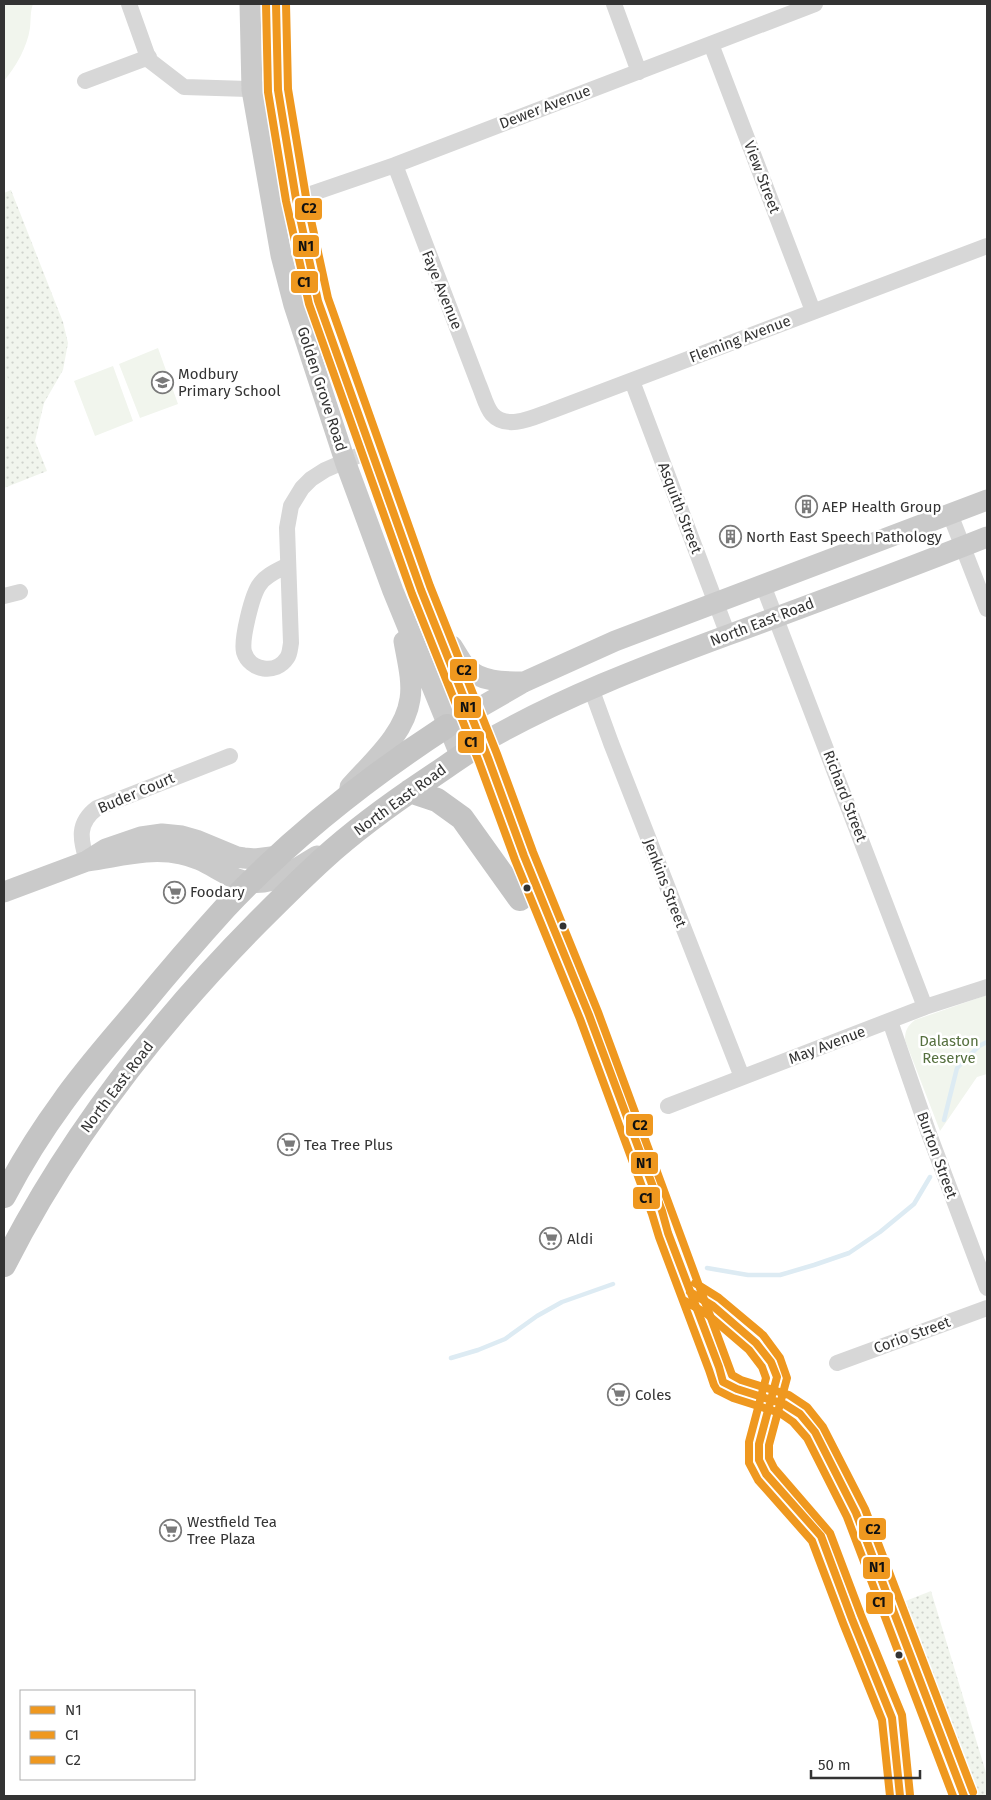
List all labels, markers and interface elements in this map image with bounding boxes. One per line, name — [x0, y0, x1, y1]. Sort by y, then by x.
street label: Dewer Avenue — [497, 81, 593, 133]
street label: View Street — [740, 138, 784, 216]
line badge: C2 — [294, 197, 323, 221]
text: C2 — [301, 200, 317, 217]
line badge: N1 — [292, 234, 320, 258]
text: N1 — [298, 238, 314, 255]
street label: Faye Avenue — [418, 248, 466, 332]
line badge: C1 — [290, 270, 319, 294]
text: C1 — [297, 274, 311, 291]
street label: Fleming Avenue — [687, 311, 793, 367]
street label: Golden Grove Road — [293, 324, 351, 454]
place label: Modbury Primary School — [178, 365, 281, 400]
school or university icon: Modbury Primary School — [150, 371, 174, 395]
street label: Asquith Street — [654, 460, 706, 557]
building icon: AEP Health Group — [794, 495, 818, 519]
place label: AEP Health Group — [822, 498, 941, 516]
building icon: North East Speech Pathology — [718, 525, 742, 549]
place label: North East Speech Pathology — [746, 528, 942, 546]
street label: North East Road — [708, 594, 816, 650]
line badge: C2 — [449, 658, 478, 682]
text: C2 — [456, 662, 472, 679]
line badge: N1 — [453, 695, 482, 719]
text: N1 — [460, 699, 476, 716]
line badge: C1 — [457, 730, 485, 754]
text: C1 — [464, 734, 478, 751]
street label: Richard Street — [819, 748, 871, 845]
street label: North East Road — [350, 760, 450, 840]
street label: Buder Court — [95, 769, 178, 817]
street label: Jenkins Street — [640, 836, 690, 931]
supermarket icon: Foodary — [162, 880, 186, 904]
place label: Foodary — [190, 883, 245, 901]
unlabelled marker — [522, 883, 532, 893]
unlabelled marker — [558, 921, 568, 931]
street label: May Avenue — [786, 1022, 868, 1068]
park label: Dalaston Reserve — [919, 1032, 979, 1067]
street label: North East Road — [77, 1038, 157, 1136]
street label: Burton Street — [913, 1109, 961, 1201]
line badge: C2 — [625, 1113, 654, 1137]
text: C2 — [632, 1117, 648, 1134]
supermarket icon: Tea Tree Plus — [276, 1133, 300, 1157]
place label: Tea Tree Plus — [304, 1136, 393, 1154]
line badge: N1 — [630, 1151, 659, 1175]
text: N1 — [636, 1155, 652, 1172]
line badge: C1 — [632, 1186, 661, 1210]
text: C1 — [639, 1190, 653, 1207]
supermarket icon: Aldi — [539, 1227, 563, 1251]
place label: Aldi — [567, 1230, 593, 1248]
street label: Corio Street — [871, 1313, 953, 1357]
supermarket icon: Coles — [607, 1383, 631, 1407]
place label: Coles — [635, 1386, 671, 1404]
place label: Westfield Tea Tree Plaza — [187, 1513, 277, 1548]
line badge: C2 — [858, 1517, 887, 1541]
supermarket icon: Westfield Tea Tree Plaza — [159, 1519, 183, 1543]
text: C2 — [865, 1521, 881, 1538]
line badge: N1 — [862, 1556, 891, 1580]
text: N1 — [869, 1559, 885, 1576]
line badge: C1 — [865, 1591, 894, 1615]
text: C1 — [872, 1594, 886, 1611]
unlabelled marker — [894, 1650, 904, 1660]
legend — [20, 1690, 195, 1780]
text: N1 — [65, 1701, 82, 1719]
text: C1 — [65, 1726, 79, 1744]
scale bar — [811, 1748, 920, 1780]
text: C2 — [65, 1751, 81, 1769]
text: 50 m — [818, 1756, 851, 1774]

